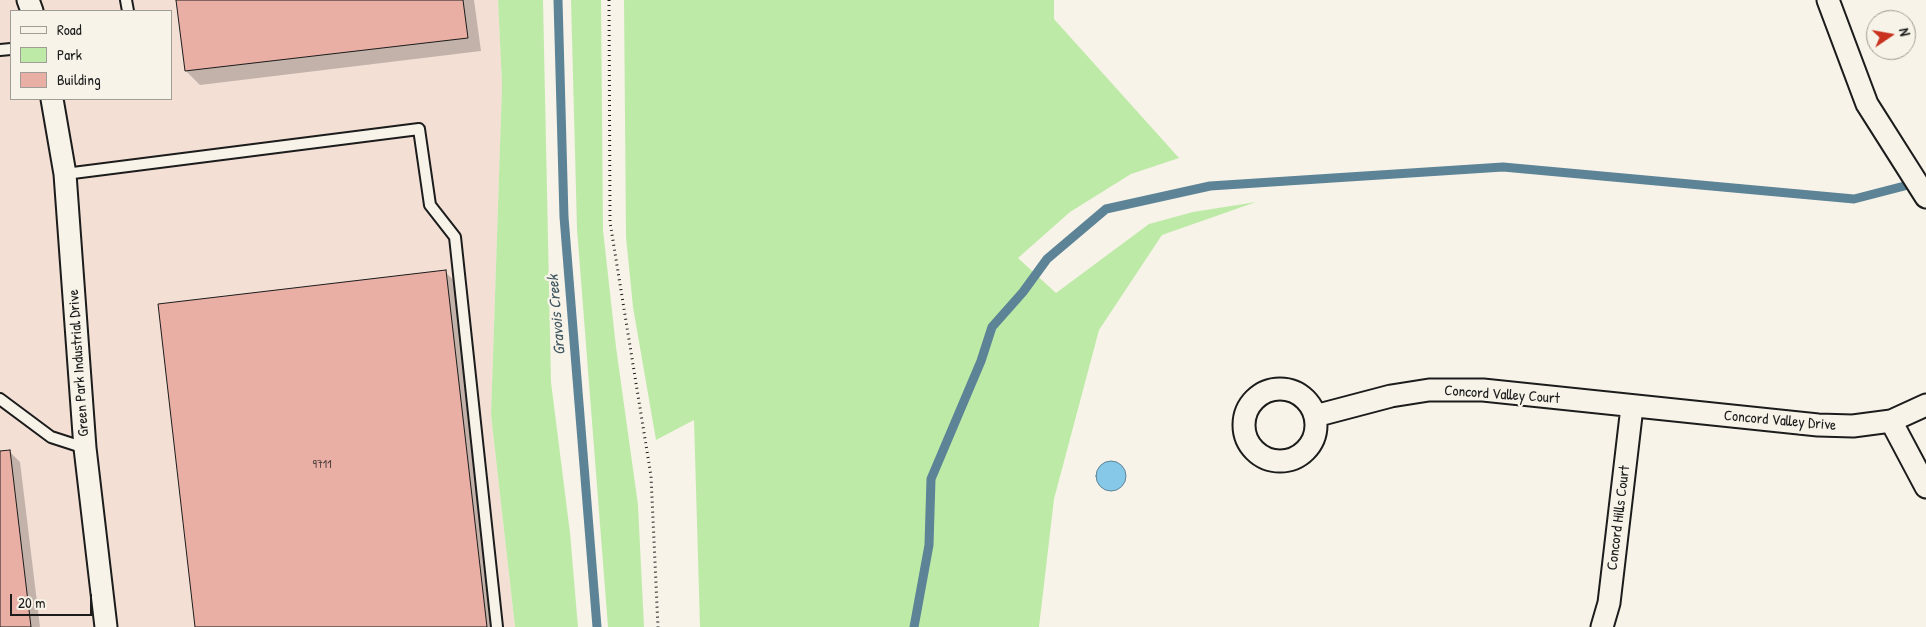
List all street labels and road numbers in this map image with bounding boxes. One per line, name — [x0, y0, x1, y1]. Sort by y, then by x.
street label: Green Park Industrial Drive — [65, 289, 93, 437]
street label: Concord Valley Court — [1444, 382, 1560, 408]
street label: Concord Valley Drive — [1723, 407, 1837, 435]
street label: Concord Hills Court — [1604, 465, 1634, 571]

